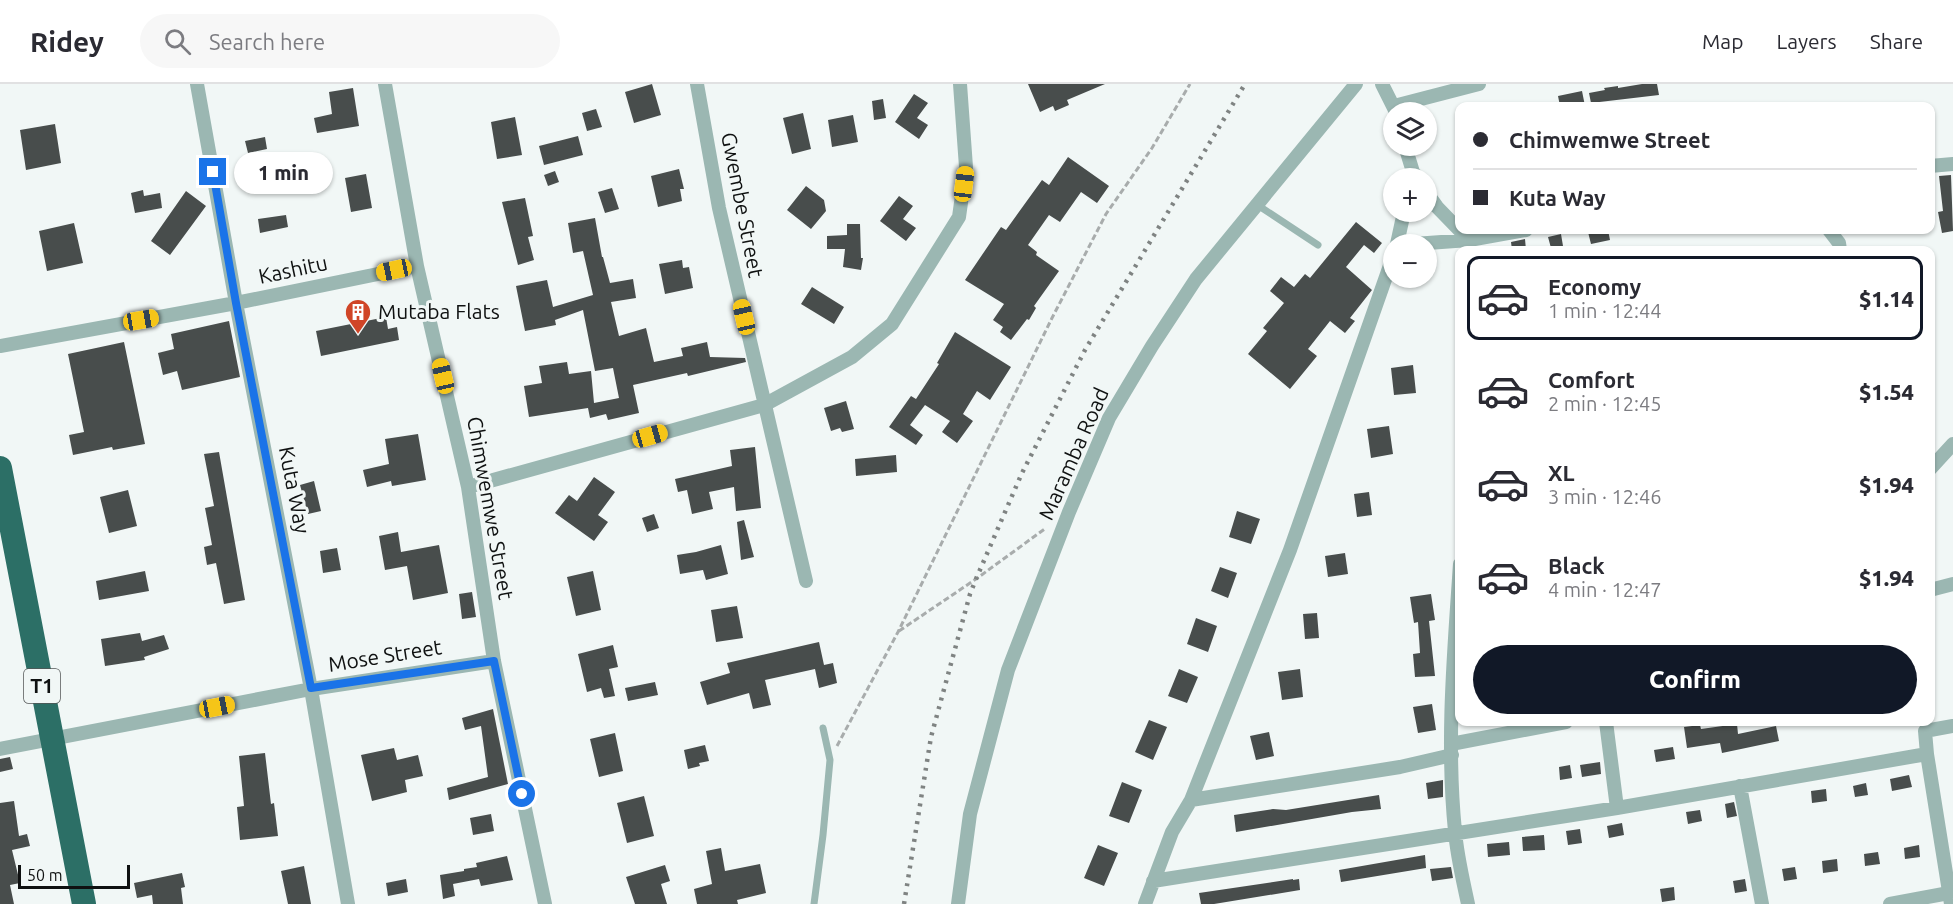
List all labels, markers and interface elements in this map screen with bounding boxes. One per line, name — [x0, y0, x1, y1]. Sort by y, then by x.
search box — [140, 14, 560, 68]
icon: search — [161, 25, 194, 58]
text: Ridey — [30, 26, 104, 57]
text: Search here — [209, 29, 325, 54]
text: Map — [1702, 29, 1743, 53]
text: Layers — [1776, 29, 1837, 53]
text: Share — [1870, 29, 1923, 53]
map controls — [1383, 102, 1437, 288]
button: layers — [1383, 102, 1437, 156]
text: Chimwemwe Street — [1509, 127, 1710, 152]
street label: Gwembe Street — [717, 130, 769, 279]
callout: 1 min — [234, 151, 333, 193]
route end — [199, 158, 226, 185]
text: 1 min — [258, 161, 309, 184]
car — [953, 165, 975, 203]
button: + — [1383, 168, 1437, 222]
text: Kuta Way — [1509, 185, 1606, 210]
button: − — [1383, 234, 1437, 288]
street label: Kashitu — [256, 250, 330, 288]
car — [375, 257, 413, 283]
icon: car — [1476, 271, 1530, 325]
text: Economy — [1548, 274, 1641, 299]
text: $1.14 — [1859, 286, 1914, 311]
building icon: Mutaba Flats — [343, 297, 373, 335]
car — [731, 297, 757, 337]
place label: Mutaba Flats — [378, 299, 500, 323]
text: 1 min · 12:44 — [1548, 299, 1662, 322]
car — [122, 308, 160, 332]
car — [430, 356, 456, 396]
icon: car — [1476, 364, 1530, 418]
text: Comfort — [1548, 367, 1635, 392]
text: $1.54 — [1859, 379, 1914, 404]
street label: Maramba Road — [1033, 384, 1113, 523]
text: 2 min · 12:45 — [1548, 392, 1662, 415]
street label: Chimwemwe Street — [463, 414, 519, 601]
car — [630, 422, 670, 450]
street label: Kuta Way — [275, 444, 315, 535]
icon: car — [1476, 457, 1530, 511]
text: XL — [1548, 460, 1575, 485]
text: $1.94 — [1859, 472, 1914, 497]
text: 3 min · 12:46 — [1548, 485, 1662, 508]
icon: car — [1476, 550, 1530, 604]
text: Black — [1548, 553, 1605, 578]
text: $1.94 — [1859, 565, 1914, 590]
text: 4 min · 12:47 — [1548, 578, 1662, 601]
street label: Mose Street — [326, 634, 443, 676]
button: Confirm — [1473, 645, 1917, 714]
road number: T1 — [24, 669, 60, 703]
car — [198, 695, 236, 719]
route start — [508, 780, 535, 807]
scale bar — [18, 862, 130, 890]
text: 50 m — [27, 866, 63, 884]

